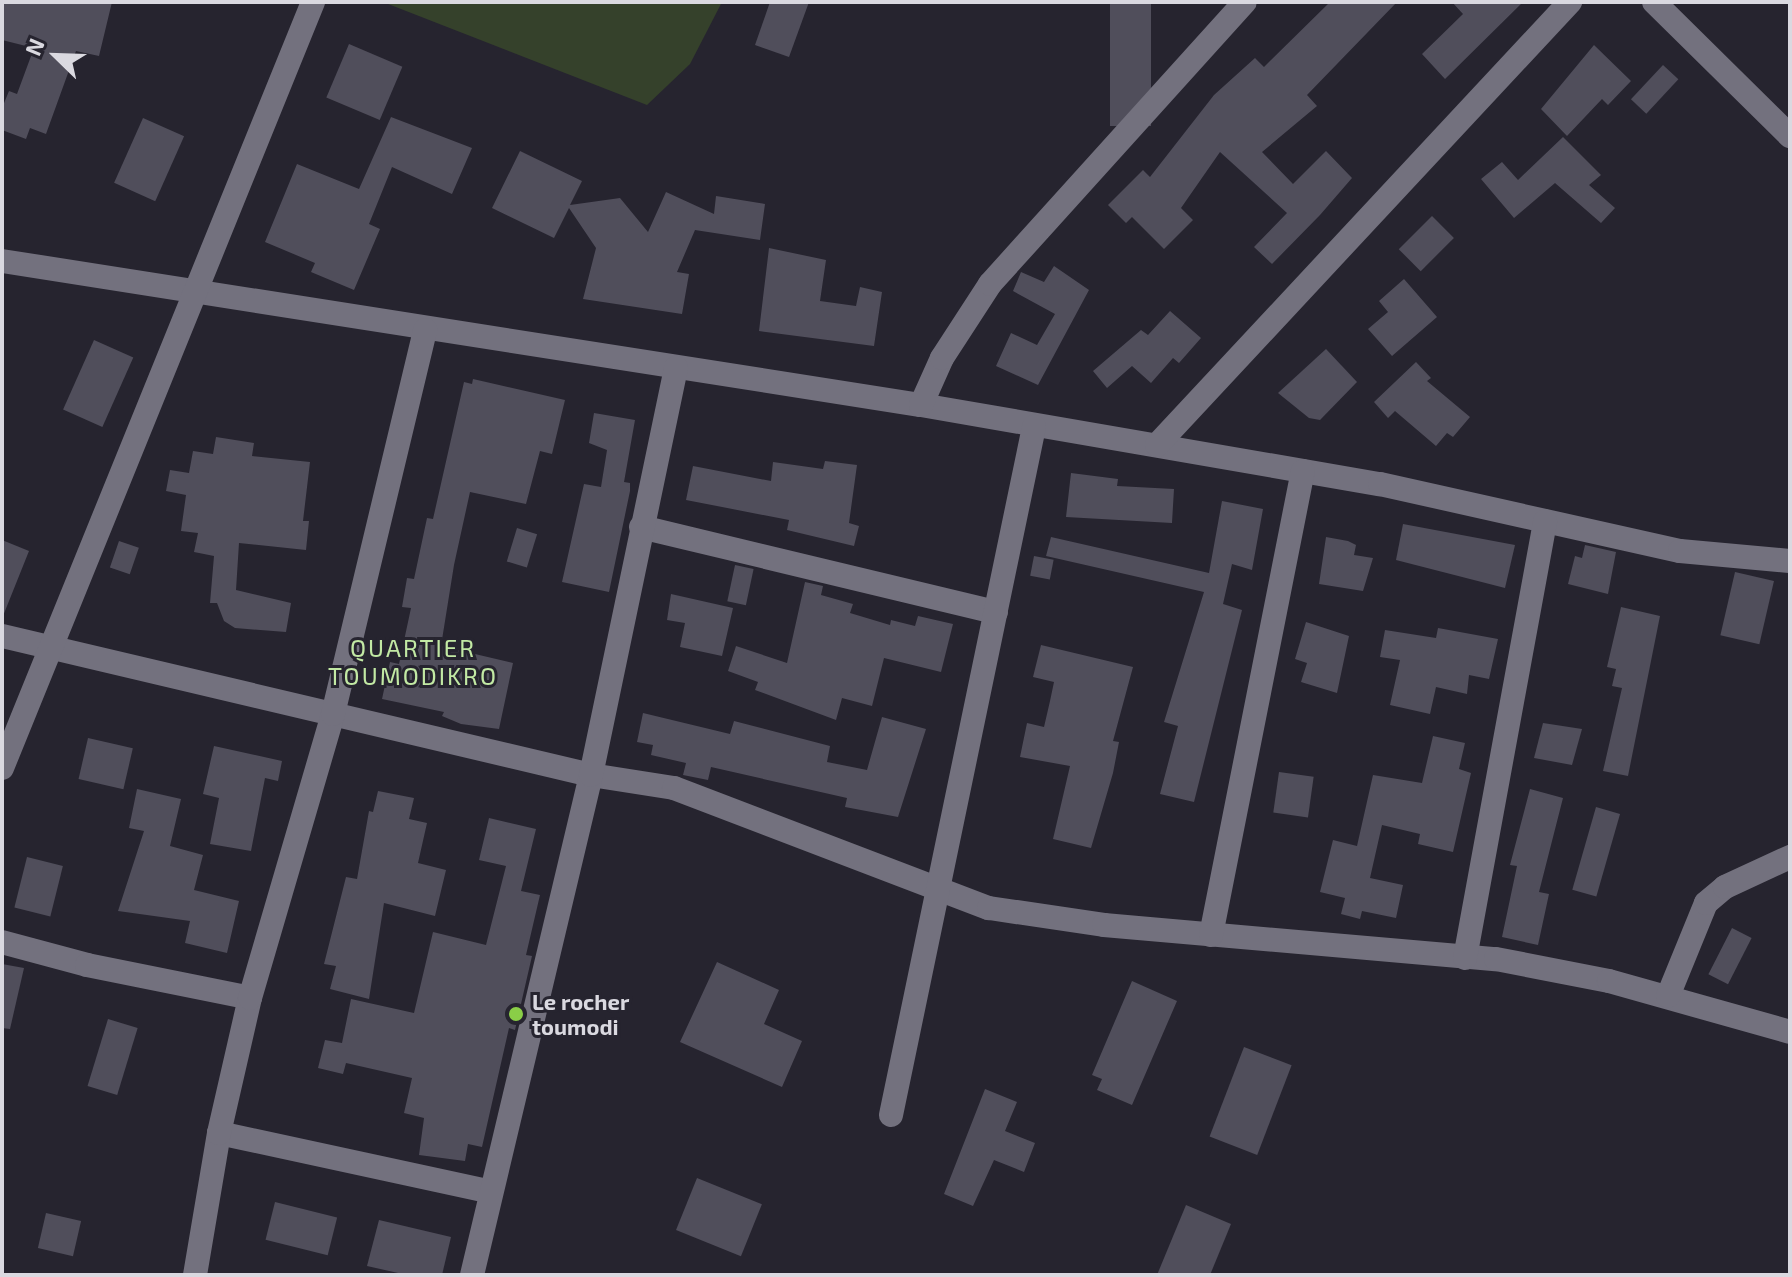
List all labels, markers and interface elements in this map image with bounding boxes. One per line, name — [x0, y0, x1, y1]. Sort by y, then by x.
north arrow — [16, 16, 96, 96]
text: N — [19, 34, 49, 59]
district label: QUARTIER TOUMODIKRO — [328, 634, 498, 690]
place label: Le rocher toumodi — [532, 988, 629, 1040]
marker: Le rocher toumodi — [507, 1005, 525, 1023]

